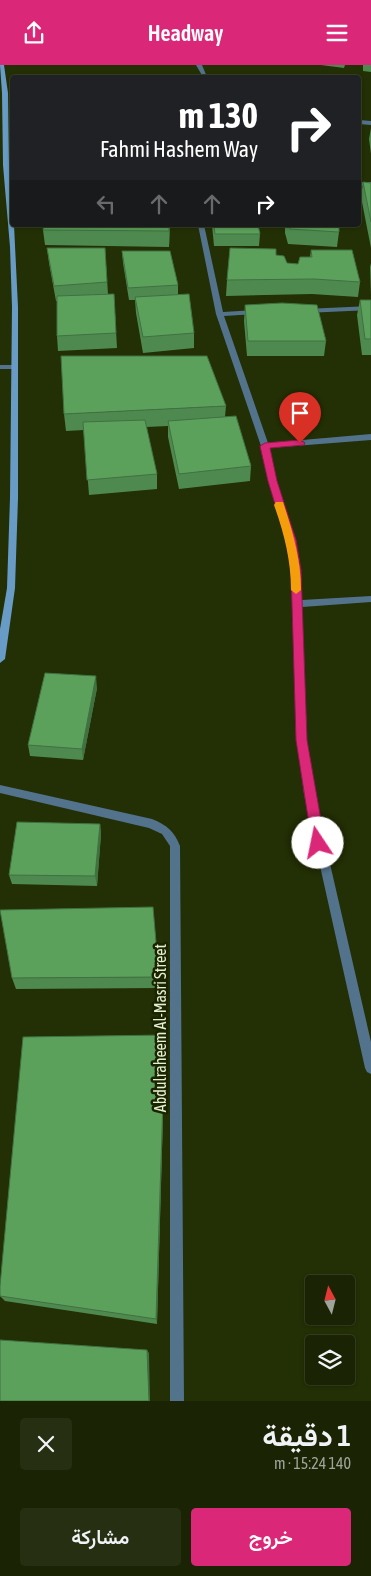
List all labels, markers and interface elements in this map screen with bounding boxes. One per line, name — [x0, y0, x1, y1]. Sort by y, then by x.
icon: share — [20, 19, 48, 47]
icon: menu — [323, 19, 351, 47]
text: Headway — [148, 20, 223, 46]
text: 130 m — [179, 95, 258, 135]
icon: right — [276, 95, 341, 160]
text: Fahmi Hashem Way — [100, 136, 258, 162]
icon: left — [92, 190, 120, 218]
icon: ahead — [145, 190, 173, 218]
icon: ahead — [198, 190, 226, 218]
icon: right — [251, 190, 279, 218]
pin — [279, 392, 321, 443]
icon: arrive — [286, 399, 314, 427]
position arrow — [291, 816, 343, 868]
street label: Abdulraheem Al-Masri Street — [151, 943, 169, 1112]
north arrow — [305, 1275, 355, 1325]
map controls — [305, 1275, 355, 1385]
button: layers — [305, 1335, 355, 1385]
button: close — [20, 1418, 72, 1470]
text: 1 دقيقة — [262, 1418, 351, 1452]
text: 140 m · 15:24 — [274, 1454, 351, 1472]
button: مشاركة — [20, 1508, 181, 1566]
button: خروج — [191, 1508, 351, 1566]

